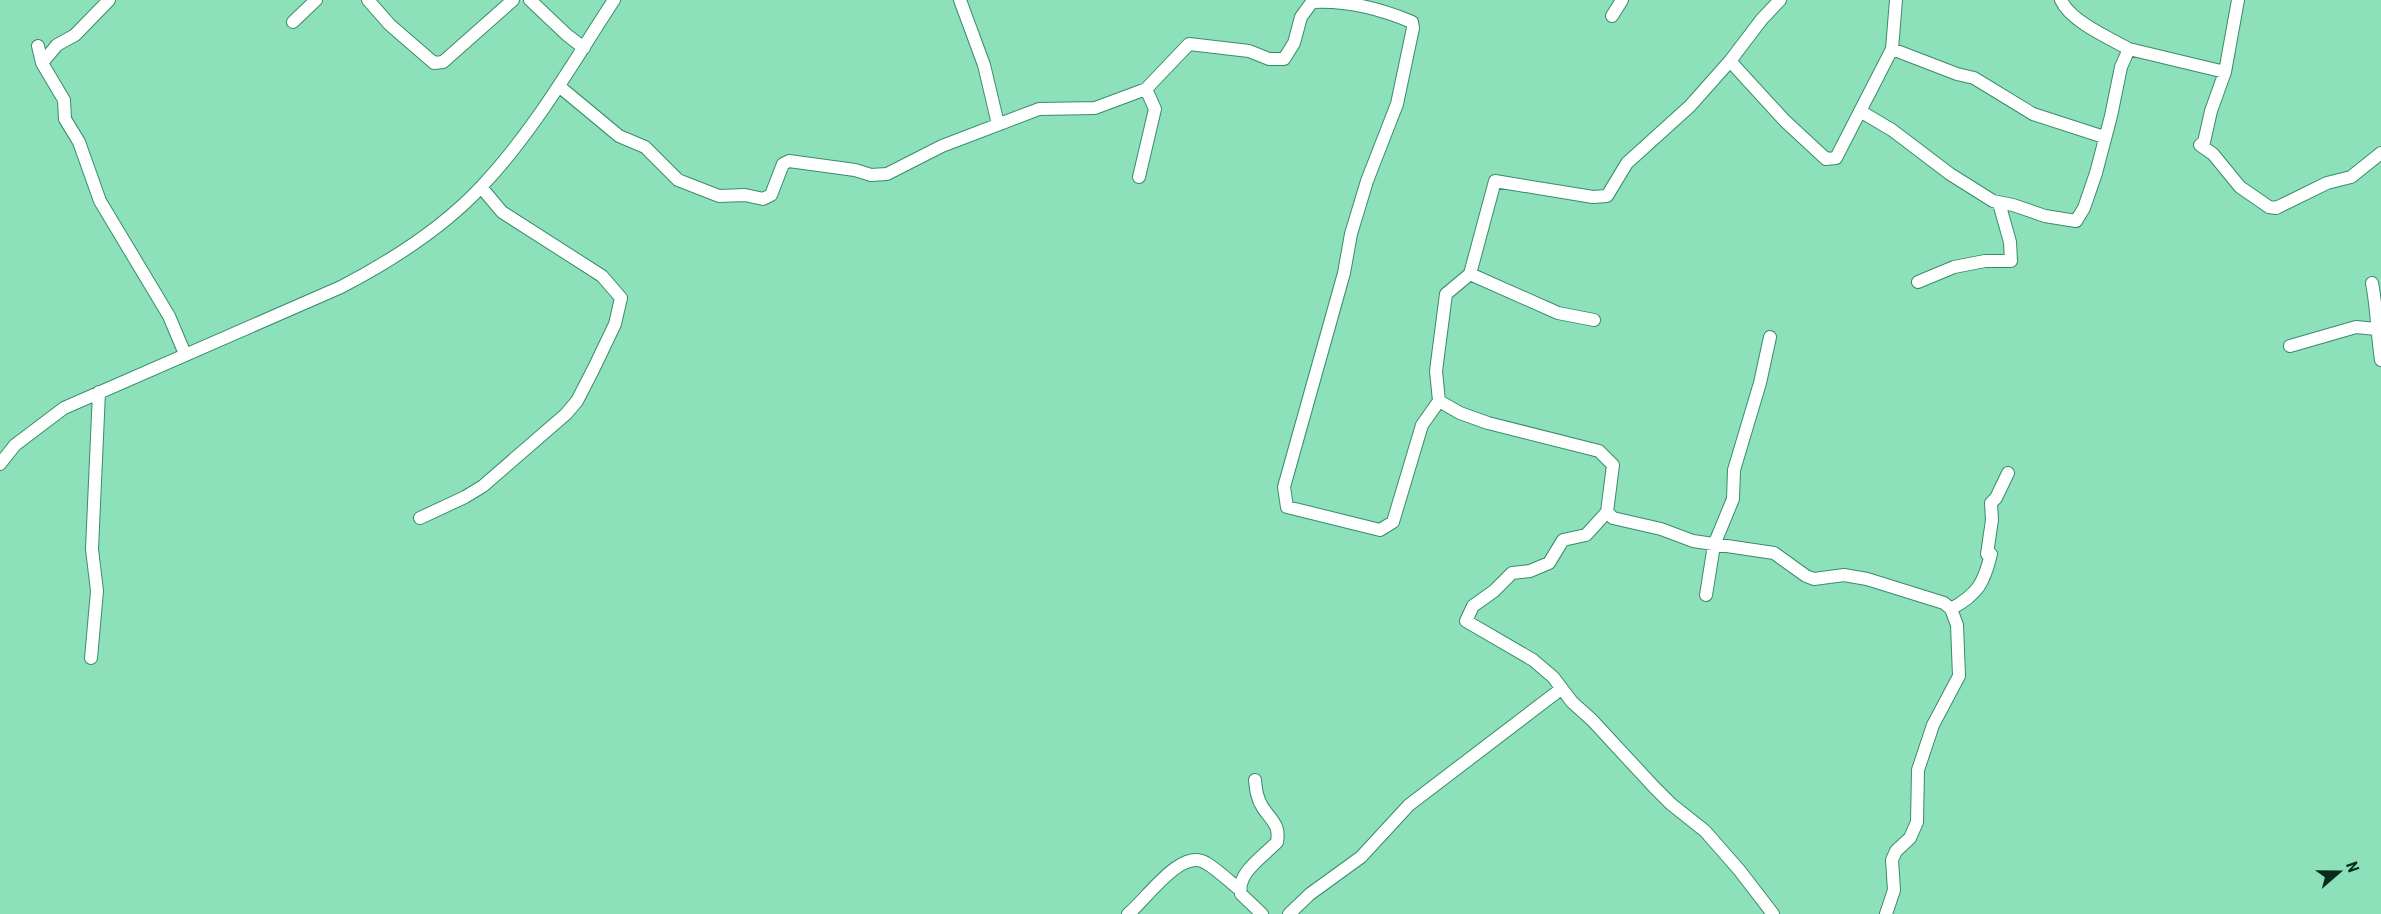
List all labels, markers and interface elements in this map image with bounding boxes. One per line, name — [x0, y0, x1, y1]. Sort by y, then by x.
north arrow — [2309, 842, 2369, 902]
text: N — [2342, 859, 2363, 875]

